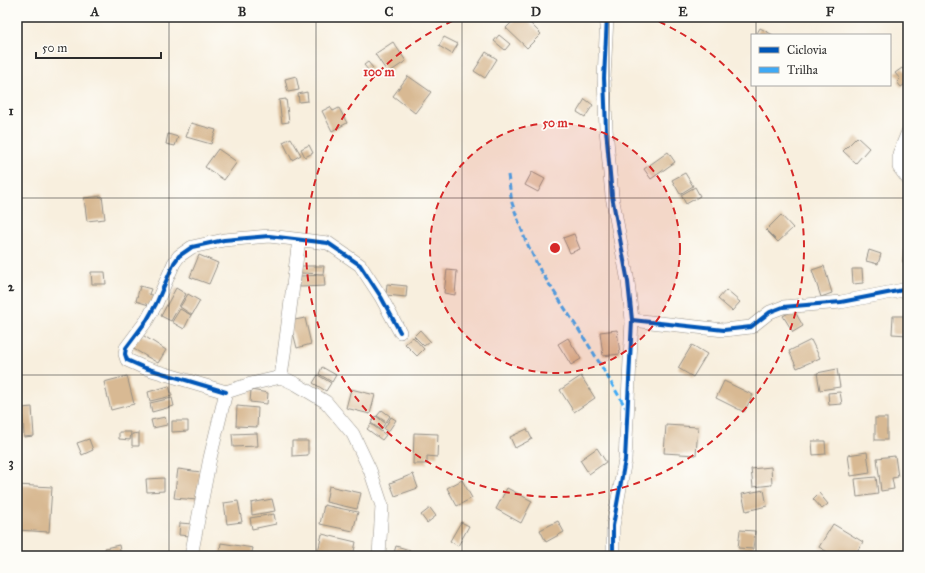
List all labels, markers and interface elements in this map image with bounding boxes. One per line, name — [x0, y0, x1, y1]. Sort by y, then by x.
text: A — [90, 4, 100, 20]
text: B — [238, 4, 247, 20]
text: C — [385, 4, 394, 20]
text: D — [531, 4, 541, 20]
text: E — [678, 4, 688, 20]
text: F — [826, 4, 835, 20]
scale bar — [36, 34, 161, 60]
legend — [751, 34, 891, 86]
text: 50 m — [42, 41, 67, 55]
text: Ciclovia — [787, 43, 828, 57]
text: Trilha — [787, 63, 819, 77]
text: 100 m — [363, 65, 396, 79]
text: 1 — [8, 103, 14, 119]
text: 50 m — [542, 116, 569, 130]
centre of rings — [548, 241, 562, 255]
text: 2 — [8, 279, 15, 295]
text: 3 — [8, 455, 14, 471]

